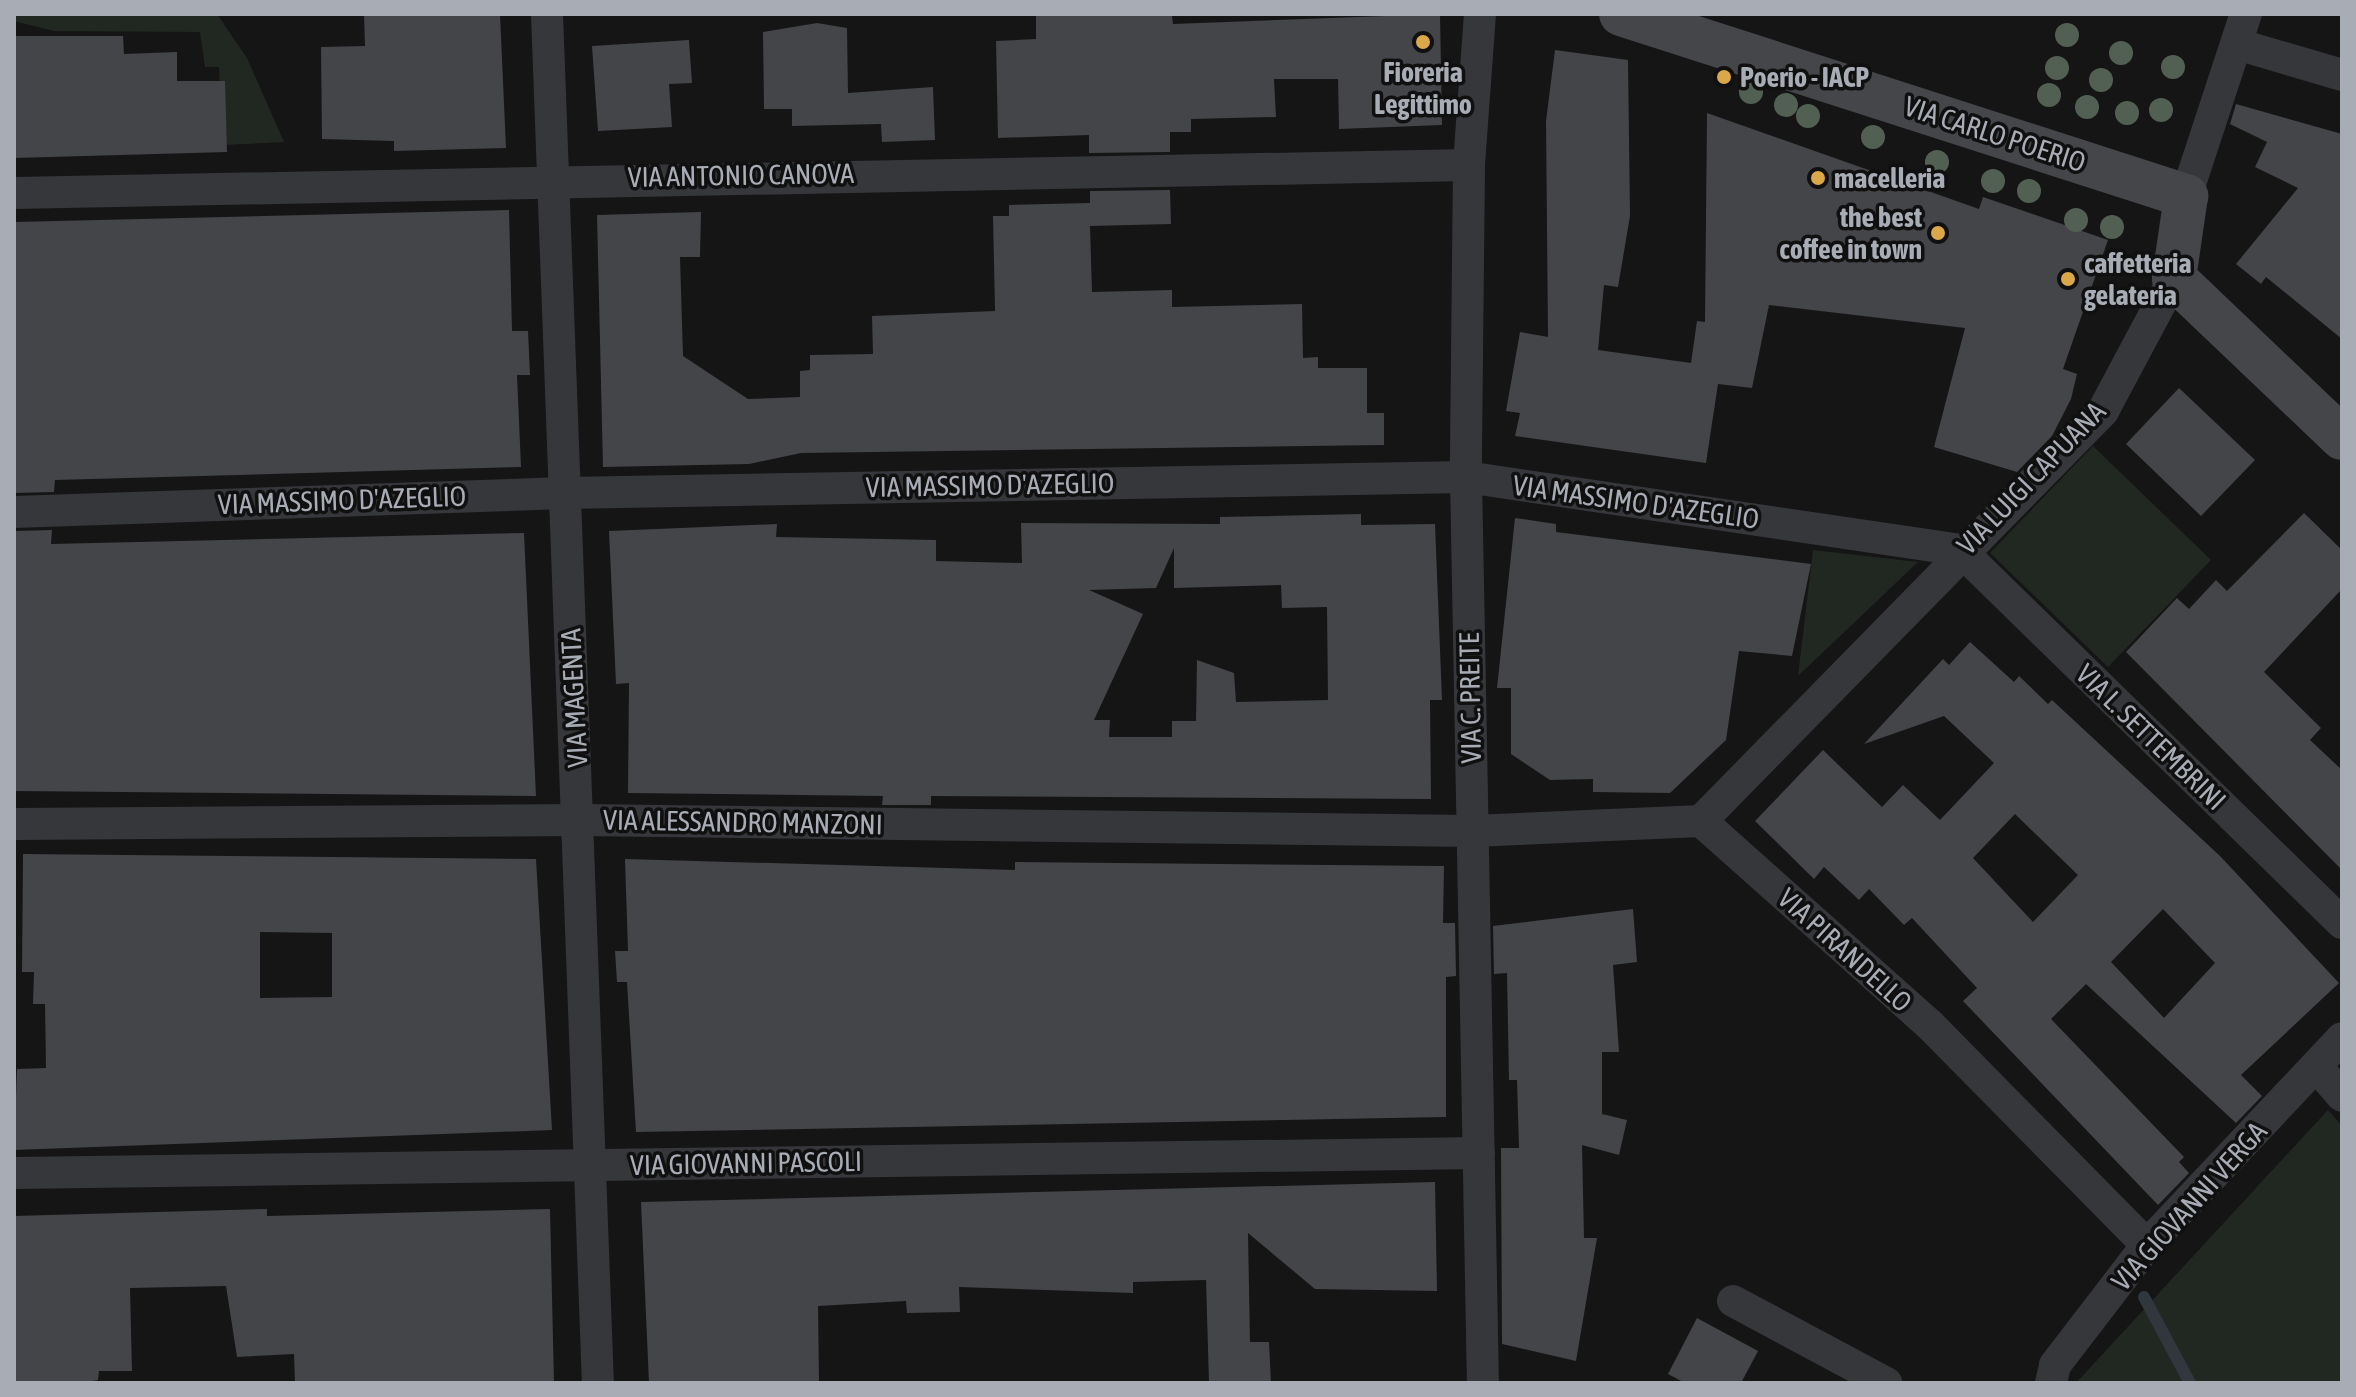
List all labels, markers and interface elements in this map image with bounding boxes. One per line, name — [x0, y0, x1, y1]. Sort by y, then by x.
marker: Fioreria Legittimo — [1414, 33, 1432, 51]
place label: Fioreria Legittimo — [1374, 55, 1472, 121]
place label: Poerio - IACP — [1740, 60, 1869, 94]
marker: Poerio - IACP — [1715, 68, 1733, 86]
street label: VIA CARLO POERIO — [1900, 89, 2090, 179]
street label: VIA ANTONIO CANOVA — [628, 156, 854, 194]
place label: macelleria — [1834, 161, 1945, 195]
marker: macelleria — [1809, 169, 1827, 187]
place label: the best coffee in town — [1779, 200, 1922, 266]
marker: the best coffee in town — [1929, 224, 1947, 242]
place label: caffetteria gelateria — [2084, 246, 2192, 312]
marker: caffetteria gelateria — [2059, 270, 2077, 288]
street label: VIA LUIGI CAPUANA — [1950, 395, 2112, 561]
street label: VIA MASSIMO D'AZEGLIO — [866, 466, 1114, 504]
street label: VIA MASSIMO D'AZEGLIO — [1511, 468, 1761, 536]
street label: VIA MASSIMO D'AZEGLIO — [217, 479, 467, 521]
street label: VIA MAGENTA — [554, 628, 594, 768]
street label: VIA C. PREITE — [1452, 632, 1488, 764]
street label: VIA L. SETTEMBRINI — [2069, 657, 2233, 817]
street label: VIA ALESSANDRO MANZONI — [603, 803, 883, 841]
street label: VIA PIRANDELLO — [1771, 881, 1919, 1019]
street label: VIA GIOVANNI VERGA — [2104, 1115, 2274, 1297]
street label: VIA GIOVANNI PASCOLI — [630, 1144, 862, 1182]

